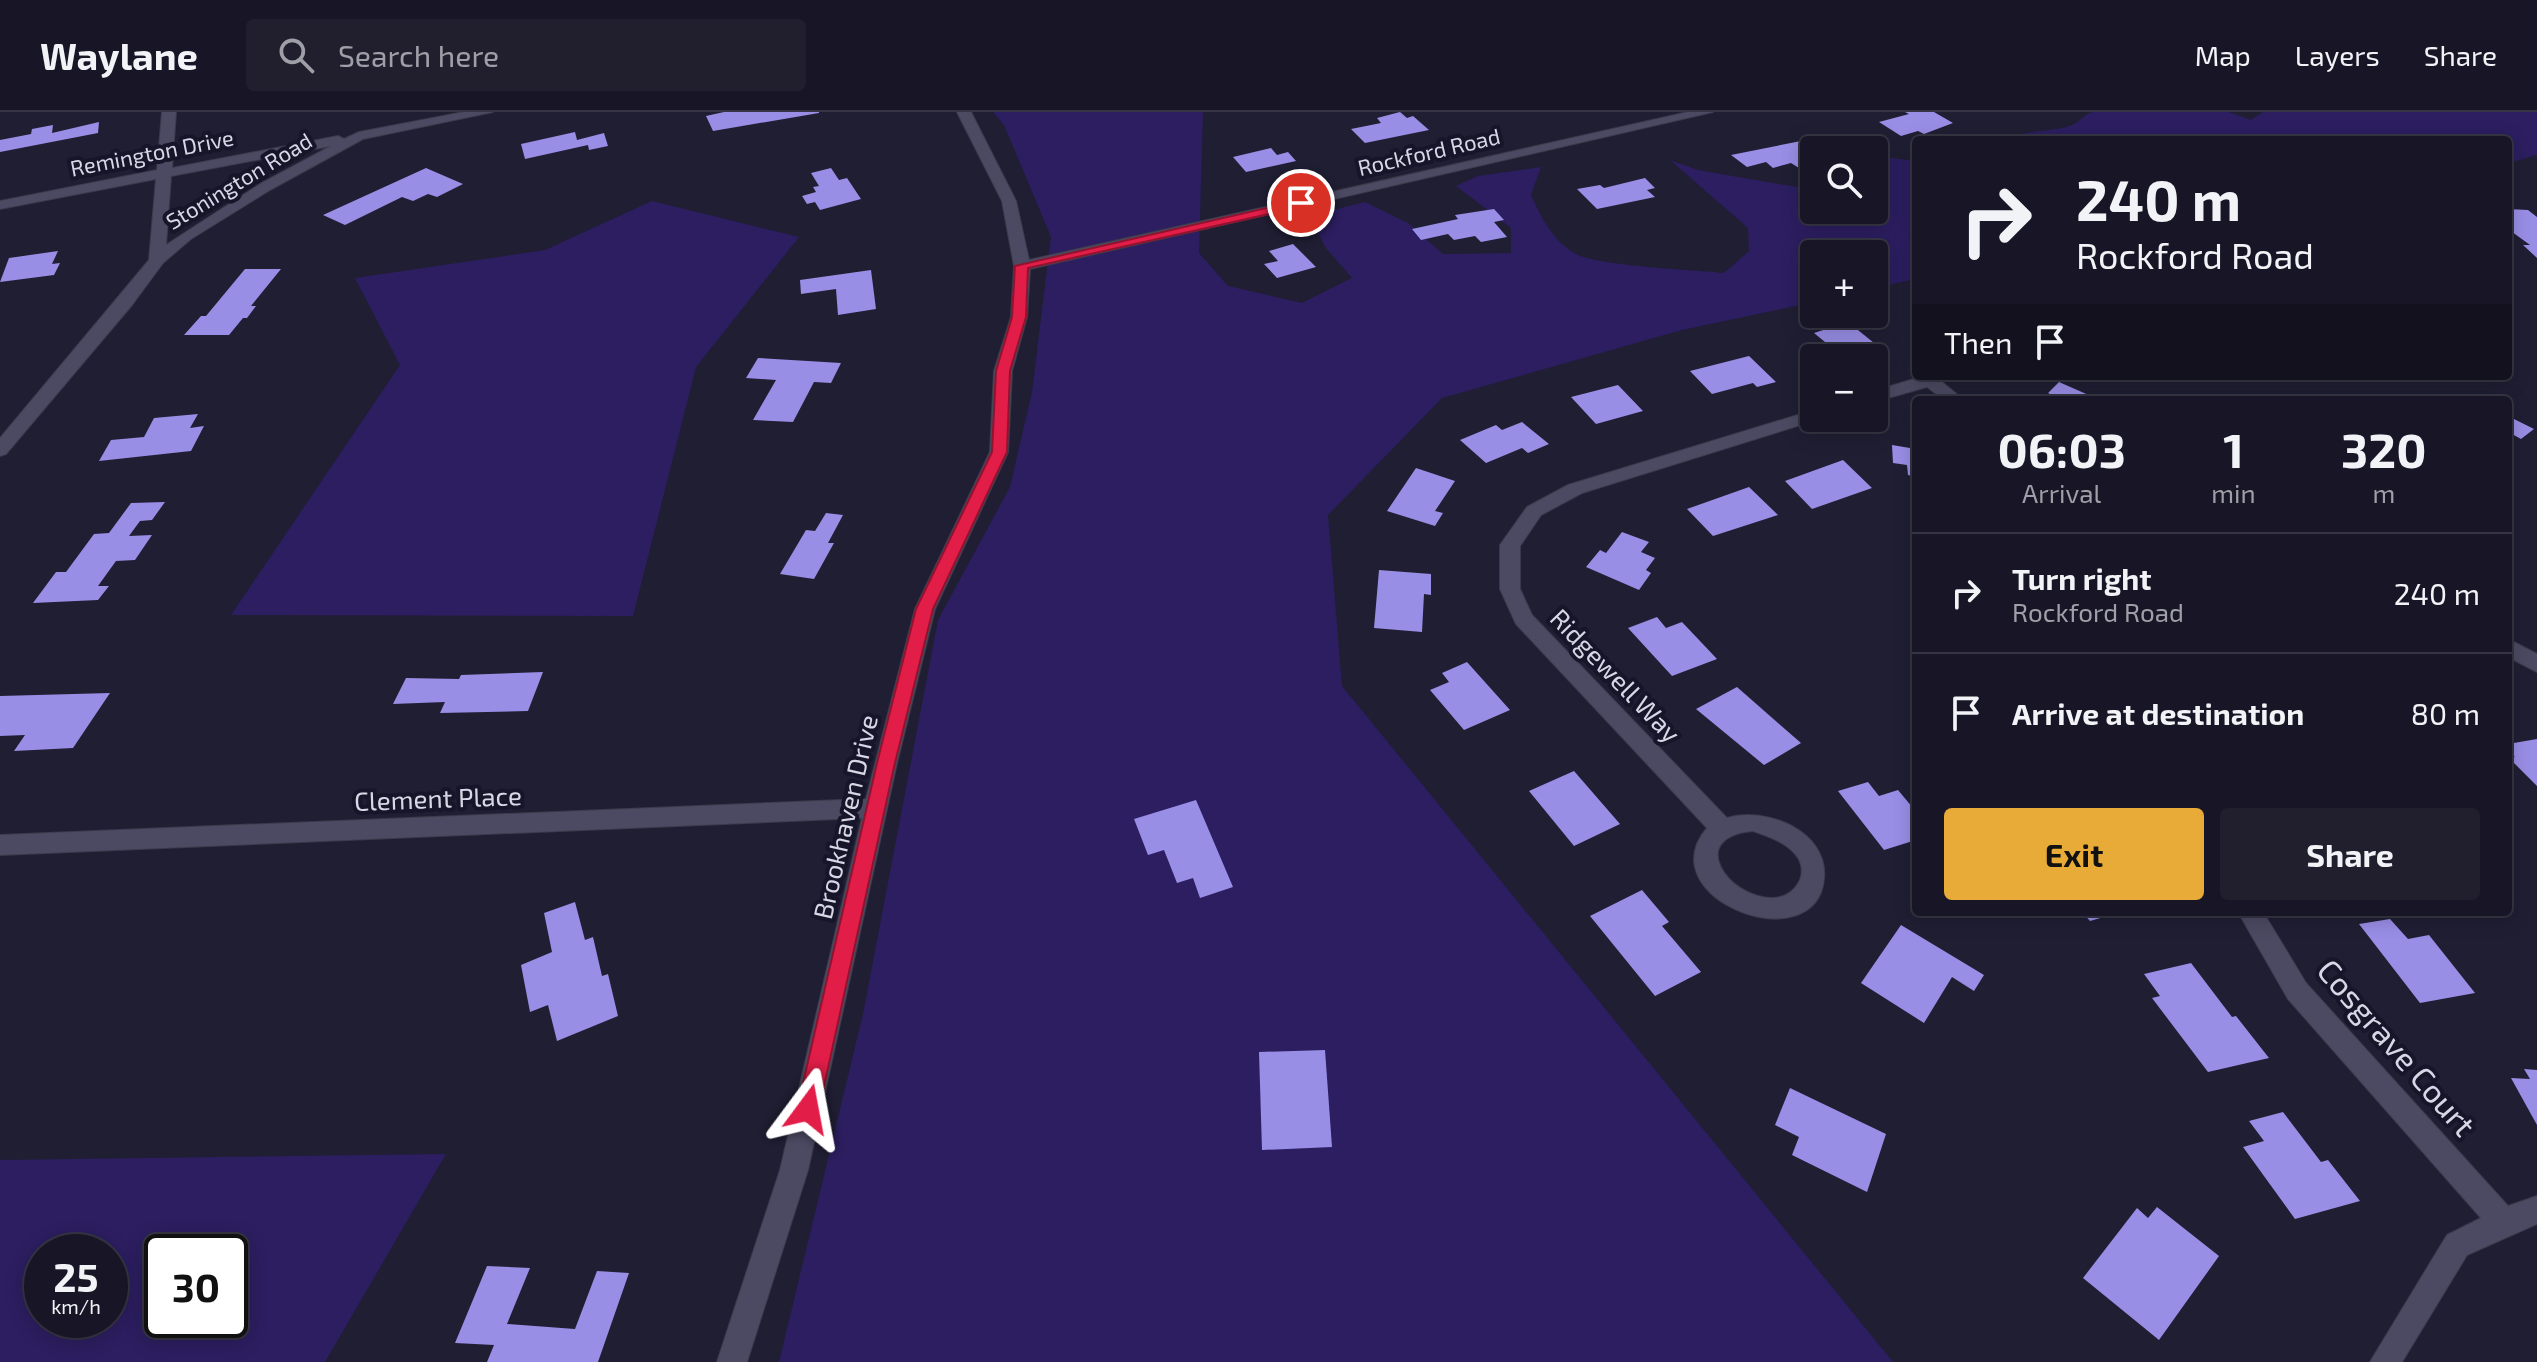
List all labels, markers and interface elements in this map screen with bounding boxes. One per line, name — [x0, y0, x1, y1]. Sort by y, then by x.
search box — [246, 19, 806, 91]
text: Waylane — [40, 32, 198, 78]
icon: search — [274, 33, 318, 77]
text: Search here — [338, 37, 499, 73]
text: Map — [2195, 38, 2251, 72]
text: Layers — [2295, 38, 2380, 72]
text: Share — [2424, 38, 2497, 72]
street label: Rockford Road — [1355, 122, 1503, 180]
street label: Remington Drive — [68, 123, 236, 181]
street label: Stonington Road — [161, 126, 316, 234]
map controls — [1800, 136, 1888, 432]
button: search — [1800, 136, 1888, 224]
text: 240 m — [2076, 165, 2241, 232]
icon: right — [1944, 168, 2048, 272]
pin — [1267, 169, 1335, 237]
icon: arrive — [1279, 181, 1323, 225]
text: Rockford Road — [2076, 233, 2314, 276]
button: + — [1800, 240, 1888, 328]
icon: arrive — [2028, 320, 2072, 364]
text: Then — [1944, 324, 2012, 360]
button: − — [1800, 344, 1888, 432]
text: 06:03 — [1997, 420, 2126, 478]
text: 1 — [2223, 420, 2244, 478]
text: 320 — [2341, 420, 2427, 478]
text: Arrival — [2022, 477, 2101, 508]
text: min — [2211, 477, 2256, 508]
text: m — [2372, 477, 2395, 508]
text: Turn right — [2012, 560, 2152, 596]
icon: right — [1944, 571, 1988, 615]
text: 240 m — [2394, 575, 2480, 611]
text: Rockford Road — [2012, 596, 2184, 627]
street label: Ridgewell Way — [1545, 602, 1688, 748]
icon: arrive — [1944, 691, 1988, 735]
text: Arrive at destination — [2012, 695, 2304, 731]
text: 80 m — [2411, 695, 2480, 731]
street label: Brookhaven Drive — [806, 712, 883, 922]
street label: Clement Place — [354, 779, 522, 816]
button: Exit — [1944, 808, 2204, 900]
button: Share — [2220, 808, 2480, 900]
street label: Cosgrave Court — [2310, 951, 2485, 1143]
position arrow — [766, 1067, 850, 1151]
speed limit sign: 30 — [144, 1234, 248, 1338]
text: 25 — [53, 1252, 99, 1300]
text: km/h — [51, 1294, 101, 1318]

